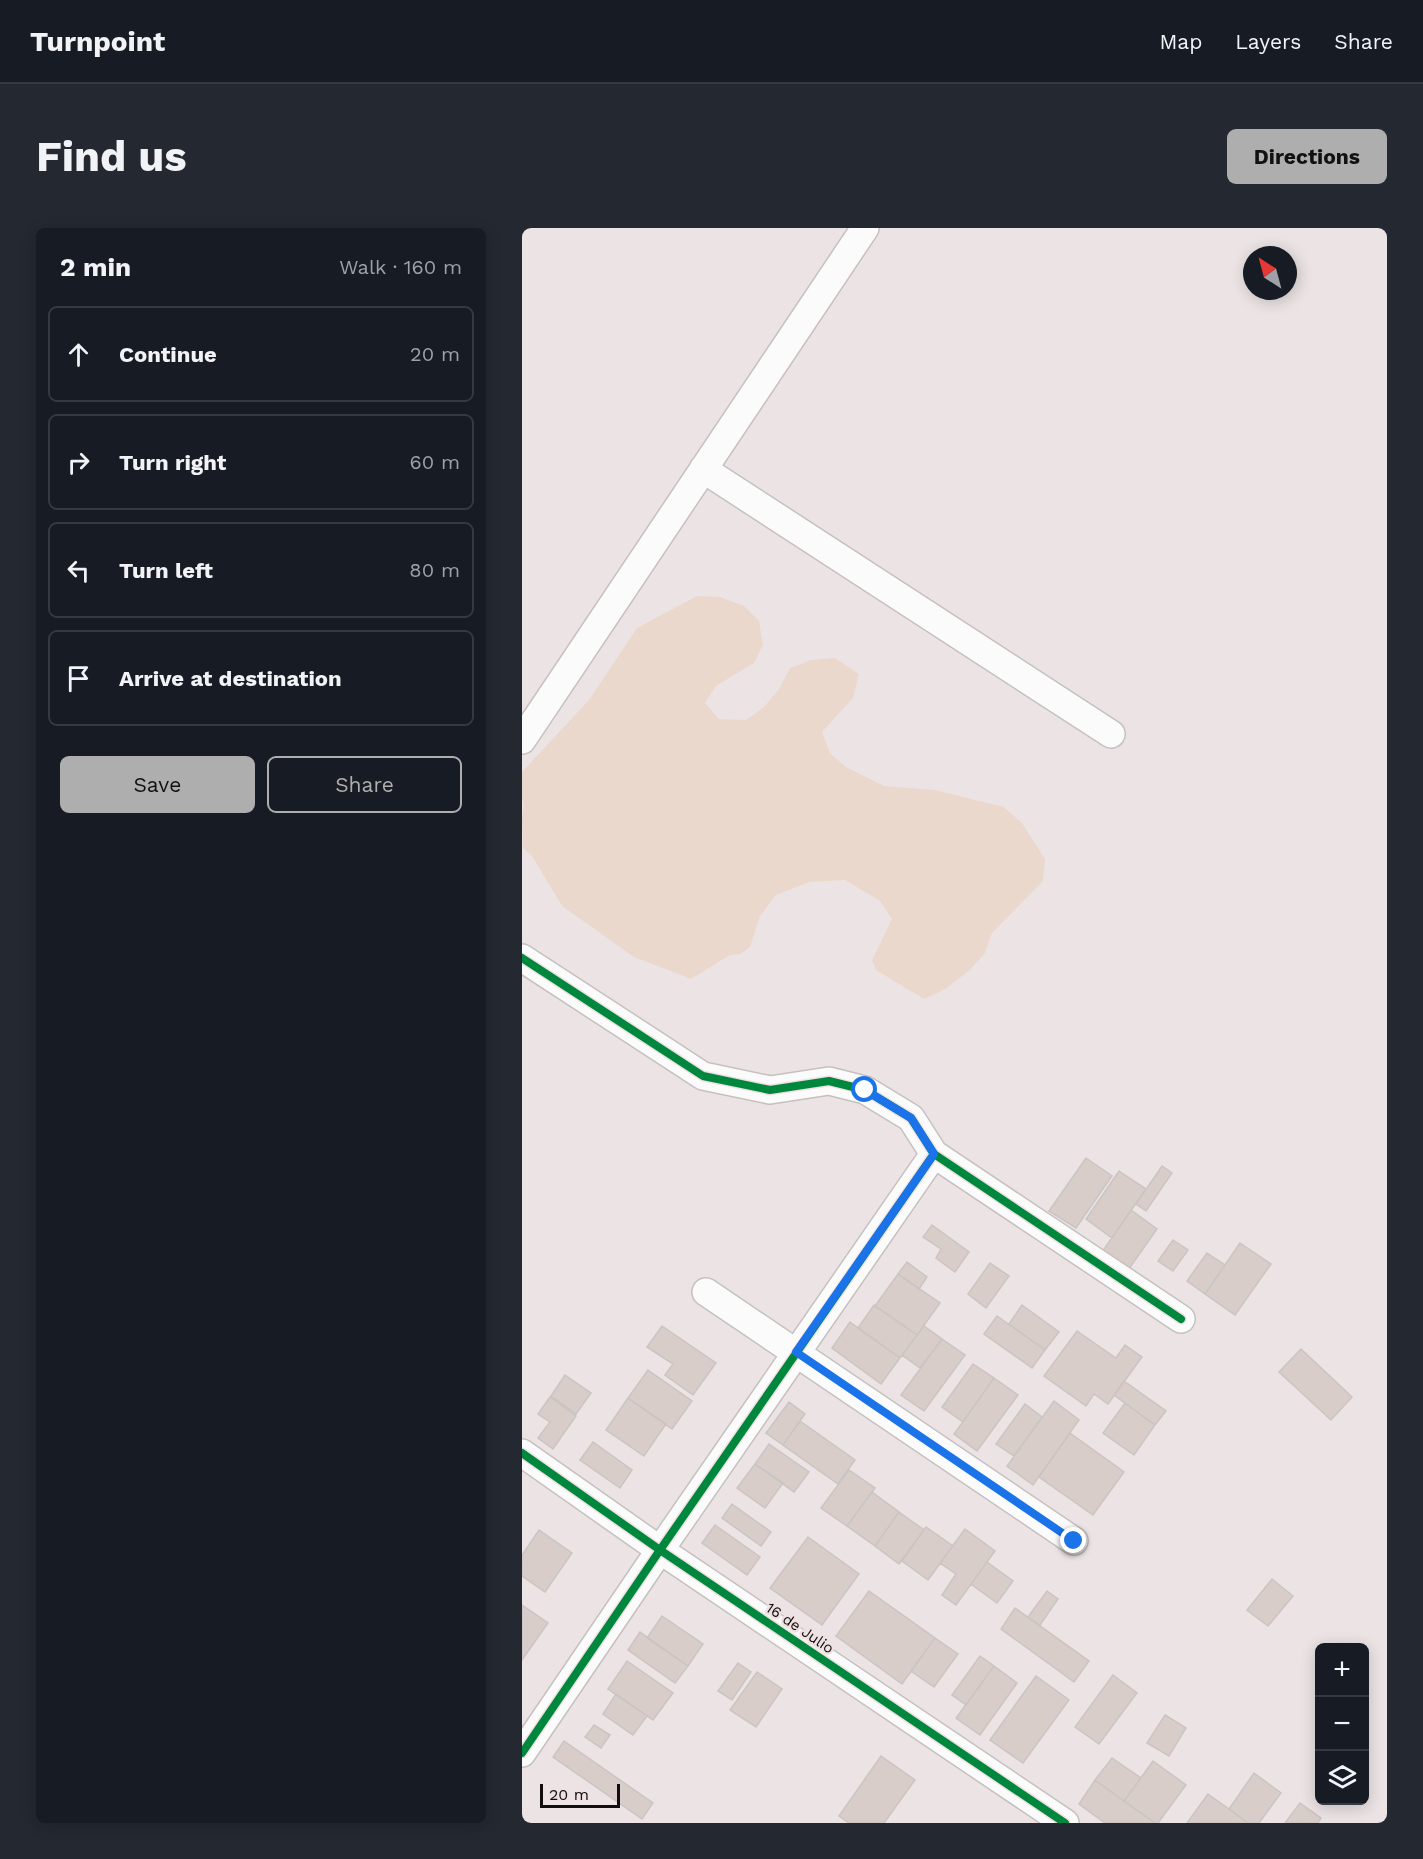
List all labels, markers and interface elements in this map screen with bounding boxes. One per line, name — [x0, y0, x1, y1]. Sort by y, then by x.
text: Turnpoint — [30, 25, 165, 58]
text: Map — [1159, 29, 1202, 54]
text: Layers — [1235, 29, 1301, 54]
text: Share — [1334, 29, 1393, 54]
button: Directions — [1227, 129, 1387, 184]
text: Find us — [36, 132, 187, 181]
north arrow — [1243, 246, 1297, 300]
text: 2 min — [60, 252, 131, 282]
text: Walk · 160 m — [339, 255, 462, 279]
icon: ahead — [62, 338, 95, 371]
text: Continue — [119, 342, 217, 367]
text: 20 m — [410, 342, 460, 366]
icon: right — [62, 446, 95, 479]
text: Turn right — [119, 450, 226, 475]
text: 60 m — [410, 450, 460, 474]
icon: left — [62, 554, 95, 587]
text: Turn left — [119, 558, 213, 583]
text: 80 m — [409, 558, 460, 582]
icon: arrive — [62, 662, 95, 695]
text: Arrive at destination — [119, 666, 342, 691]
button: Save — [60, 756, 255, 813]
button: Share — [267, 756, 462, 813]
route start — [851, 1076, 877, 1102]
route end — [1060, 1527, 1086, 1553]
street label: 16 de Julio — [763, 1599, 837, 1657]
map controls — [1315, 1643, 1369, 1805]
button: + — [1315, 1643, 1369, 1697]
button: − — [1315, 1697, 1369, 1751]
button: layers — [1315, 1751, 1369, 1805]
scale bar — [540, 1781, 620, 1808]
text: 20 m — [549, 1785, 589, 1804]

